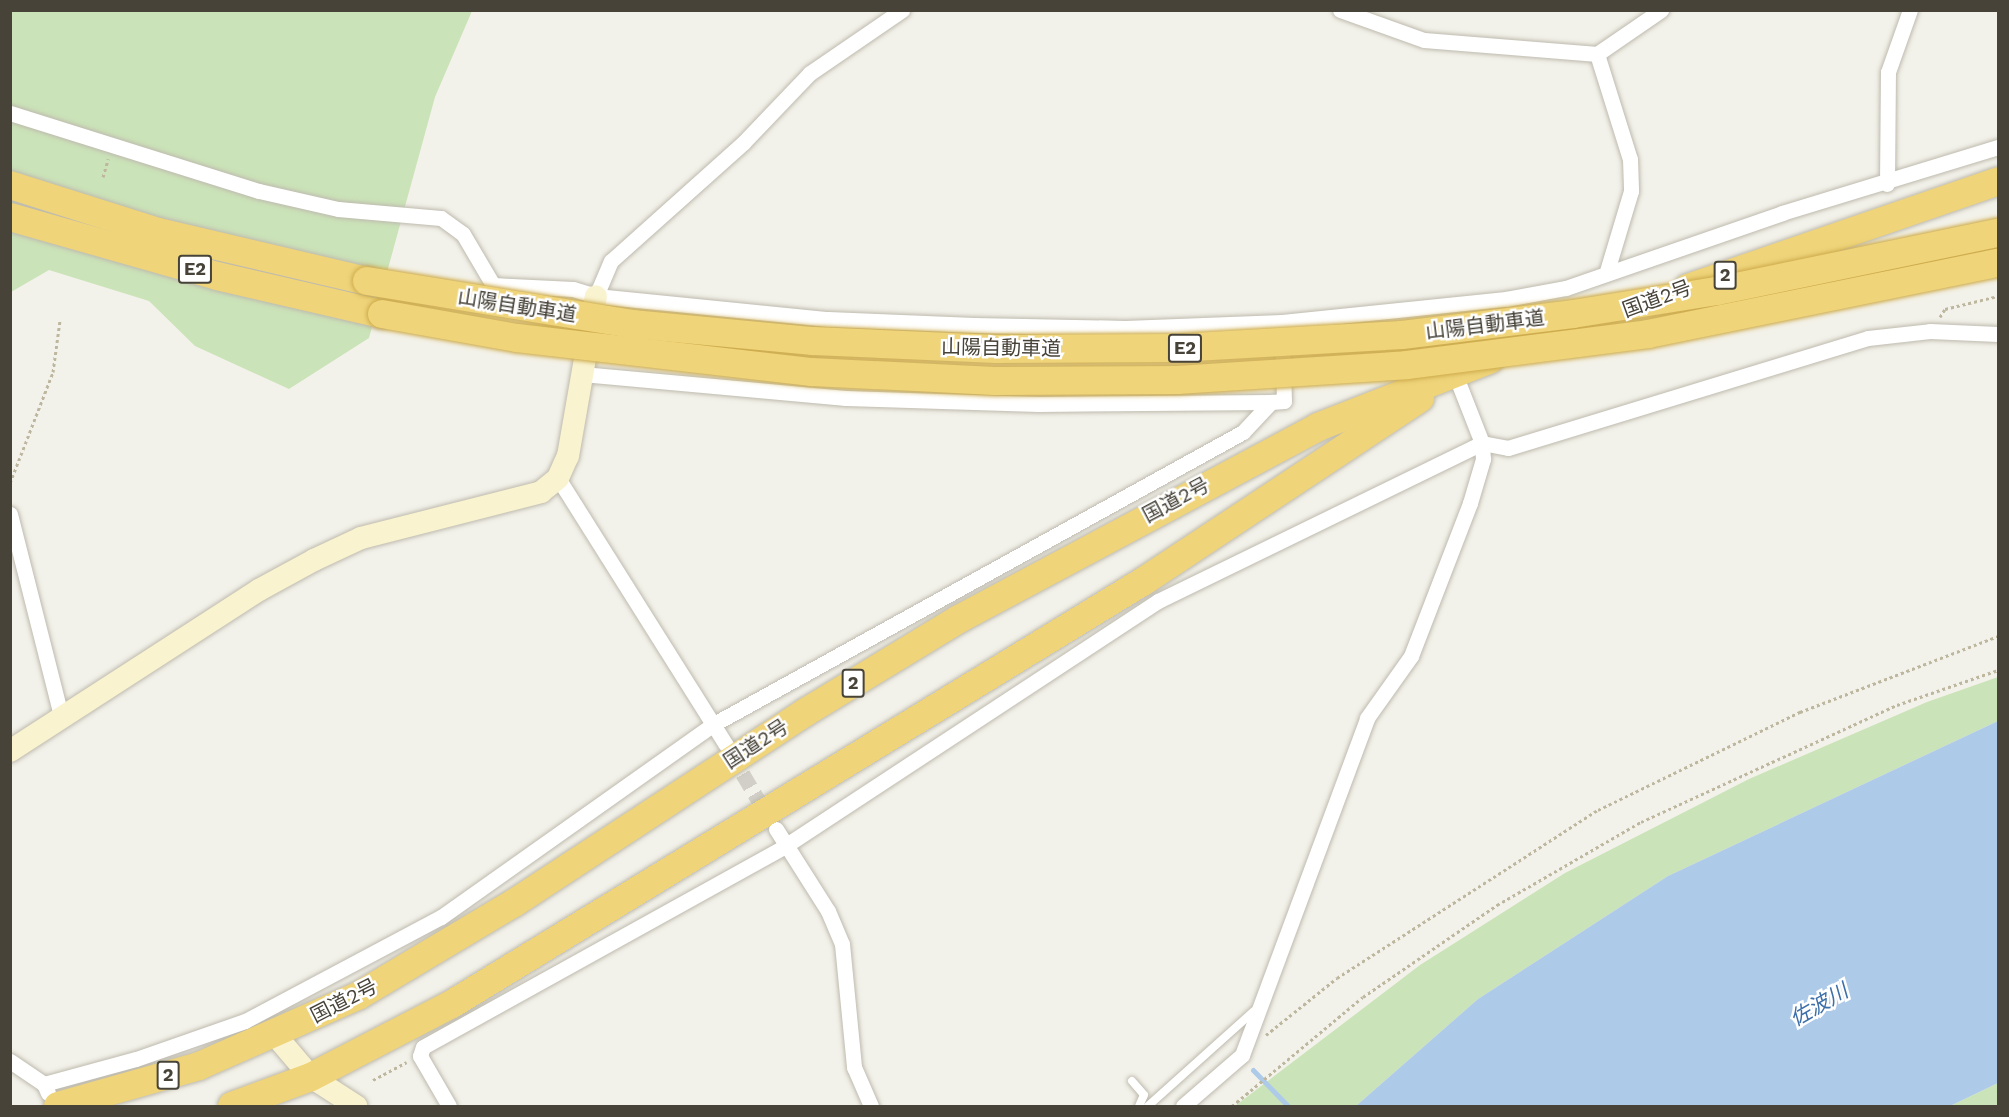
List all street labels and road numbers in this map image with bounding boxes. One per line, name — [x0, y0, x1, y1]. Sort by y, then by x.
road number: E2 — [177, 254, 213, 284]
road number: 2 — [1713, 260, 1737, 290]
street label: 国道2号 — [1619, 275, 1695, 323]
street label: 山陽自動車道 — [456, 285, 578, 327]
street label: 山陽自動車道 — [1424, 306, 1546, 344]
road number: E2 — [1167, 333, 1203, 363]
street label: 山陽自動車道 — [941, 335, 1061, 361]
street label: 国道2号 — [1139, 473, 1213, 527]
road number: 2 — [841, 668, 865, 698]
street label: 国道2号 — [719, 714, 793, 774]
street label: 国道2号 — [307, 974, 381, 1028]
road number: 2 — [156, 1060, 180, 1090]

